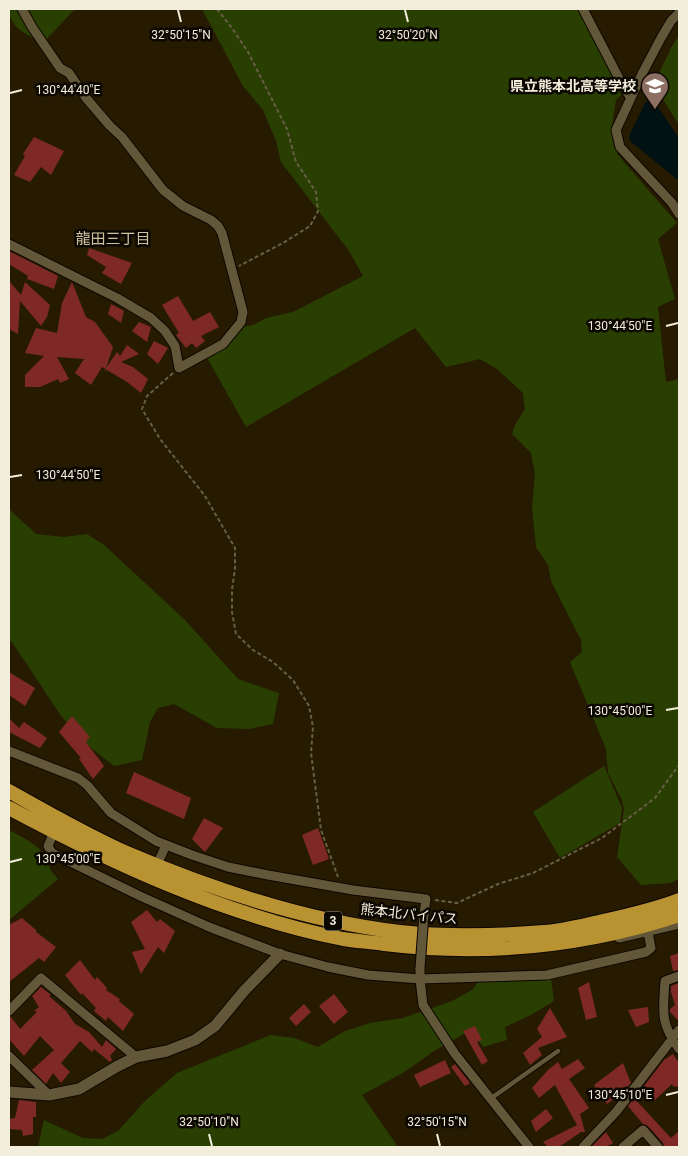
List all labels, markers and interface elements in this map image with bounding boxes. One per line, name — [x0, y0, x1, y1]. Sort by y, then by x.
text: 32°50'15"N — [151, 28, 211, 42]
text: 32°50'20"N — [378, 28, 438, 42]
school or university icon: 県立熊本北高等学校 — [640, 71, 670, 110]
place label: 県立熊本北高等学校 — [510, 78, 636, 94]
text: 130°44'40"E — [36, 83, 100, 97]
district label: 龍田三丁目 — [75, 230, 151, 248]
text: 130°44'50"E — [588, 319, 652, 333]
text: 130°44'50"E — [36, 468, 100, 482]
text: 130°45'00"E — [588, 704, 652, 718]
text: 130°45'00"E — [36, 852, 100, 866]
street label: 熊本北バイパス — [360, 901, 458, 927]
road number: 3 — [324, 911, 342, 930]
text: 130°45'10"E — [588, 1088, 652, 1102]
text: 32°50'10"N — [179, 1115, 239, 1129]
text: 32°50'15"N — [407, 1115, 467, 1129]

